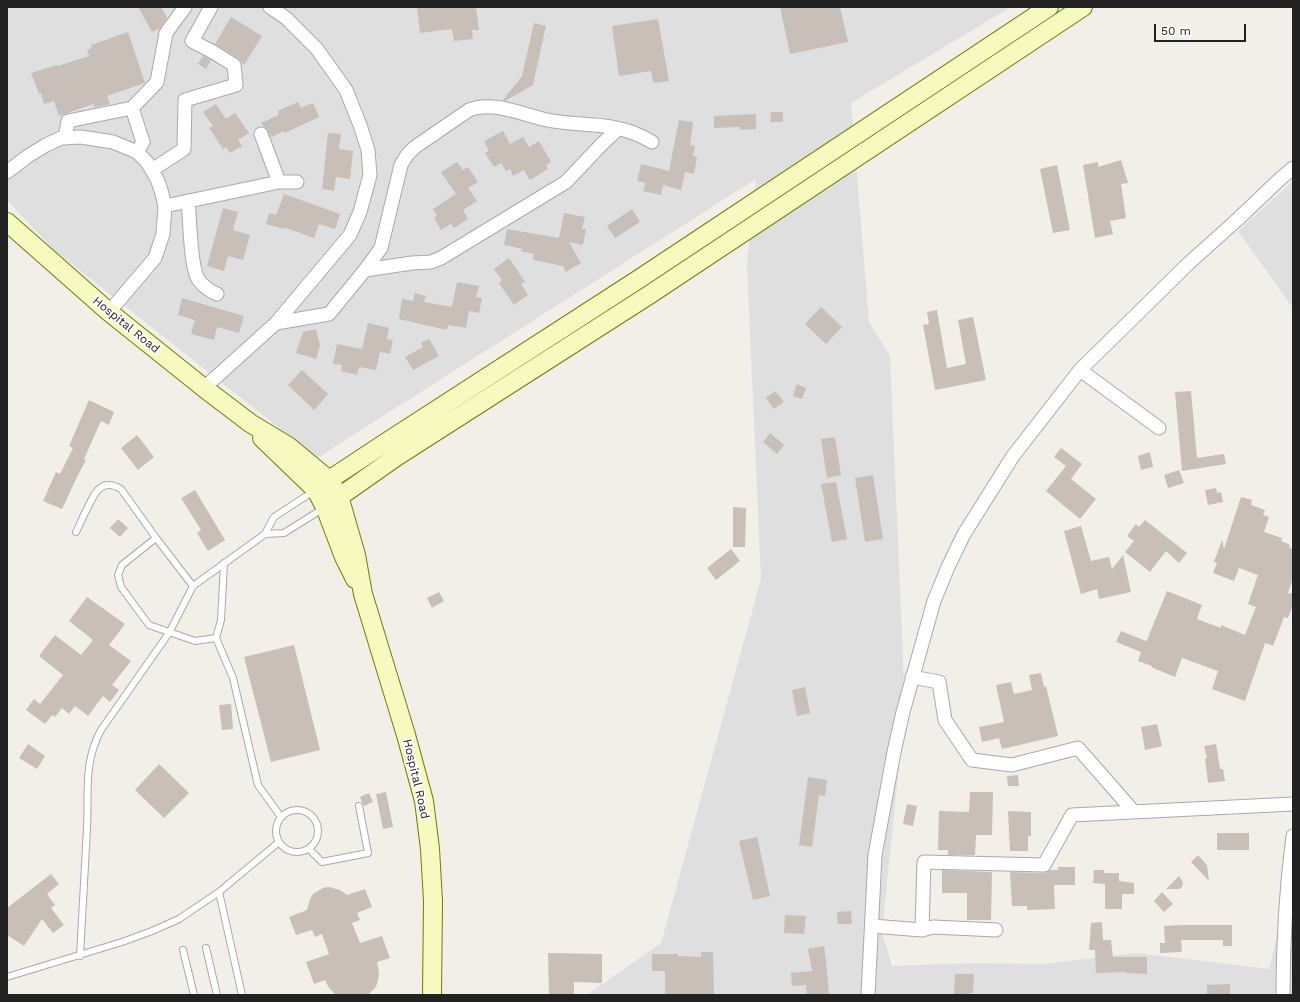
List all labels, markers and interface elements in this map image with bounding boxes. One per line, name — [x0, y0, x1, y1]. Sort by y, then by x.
scale bar — [1156, 16, 1248, 42]
text: 50 m — [1161, 24, 1191, 38]
street label: Hospital Road — [90, 294, 162, 356]
street label: Hospital Road — [400, 738, 432, 820]

